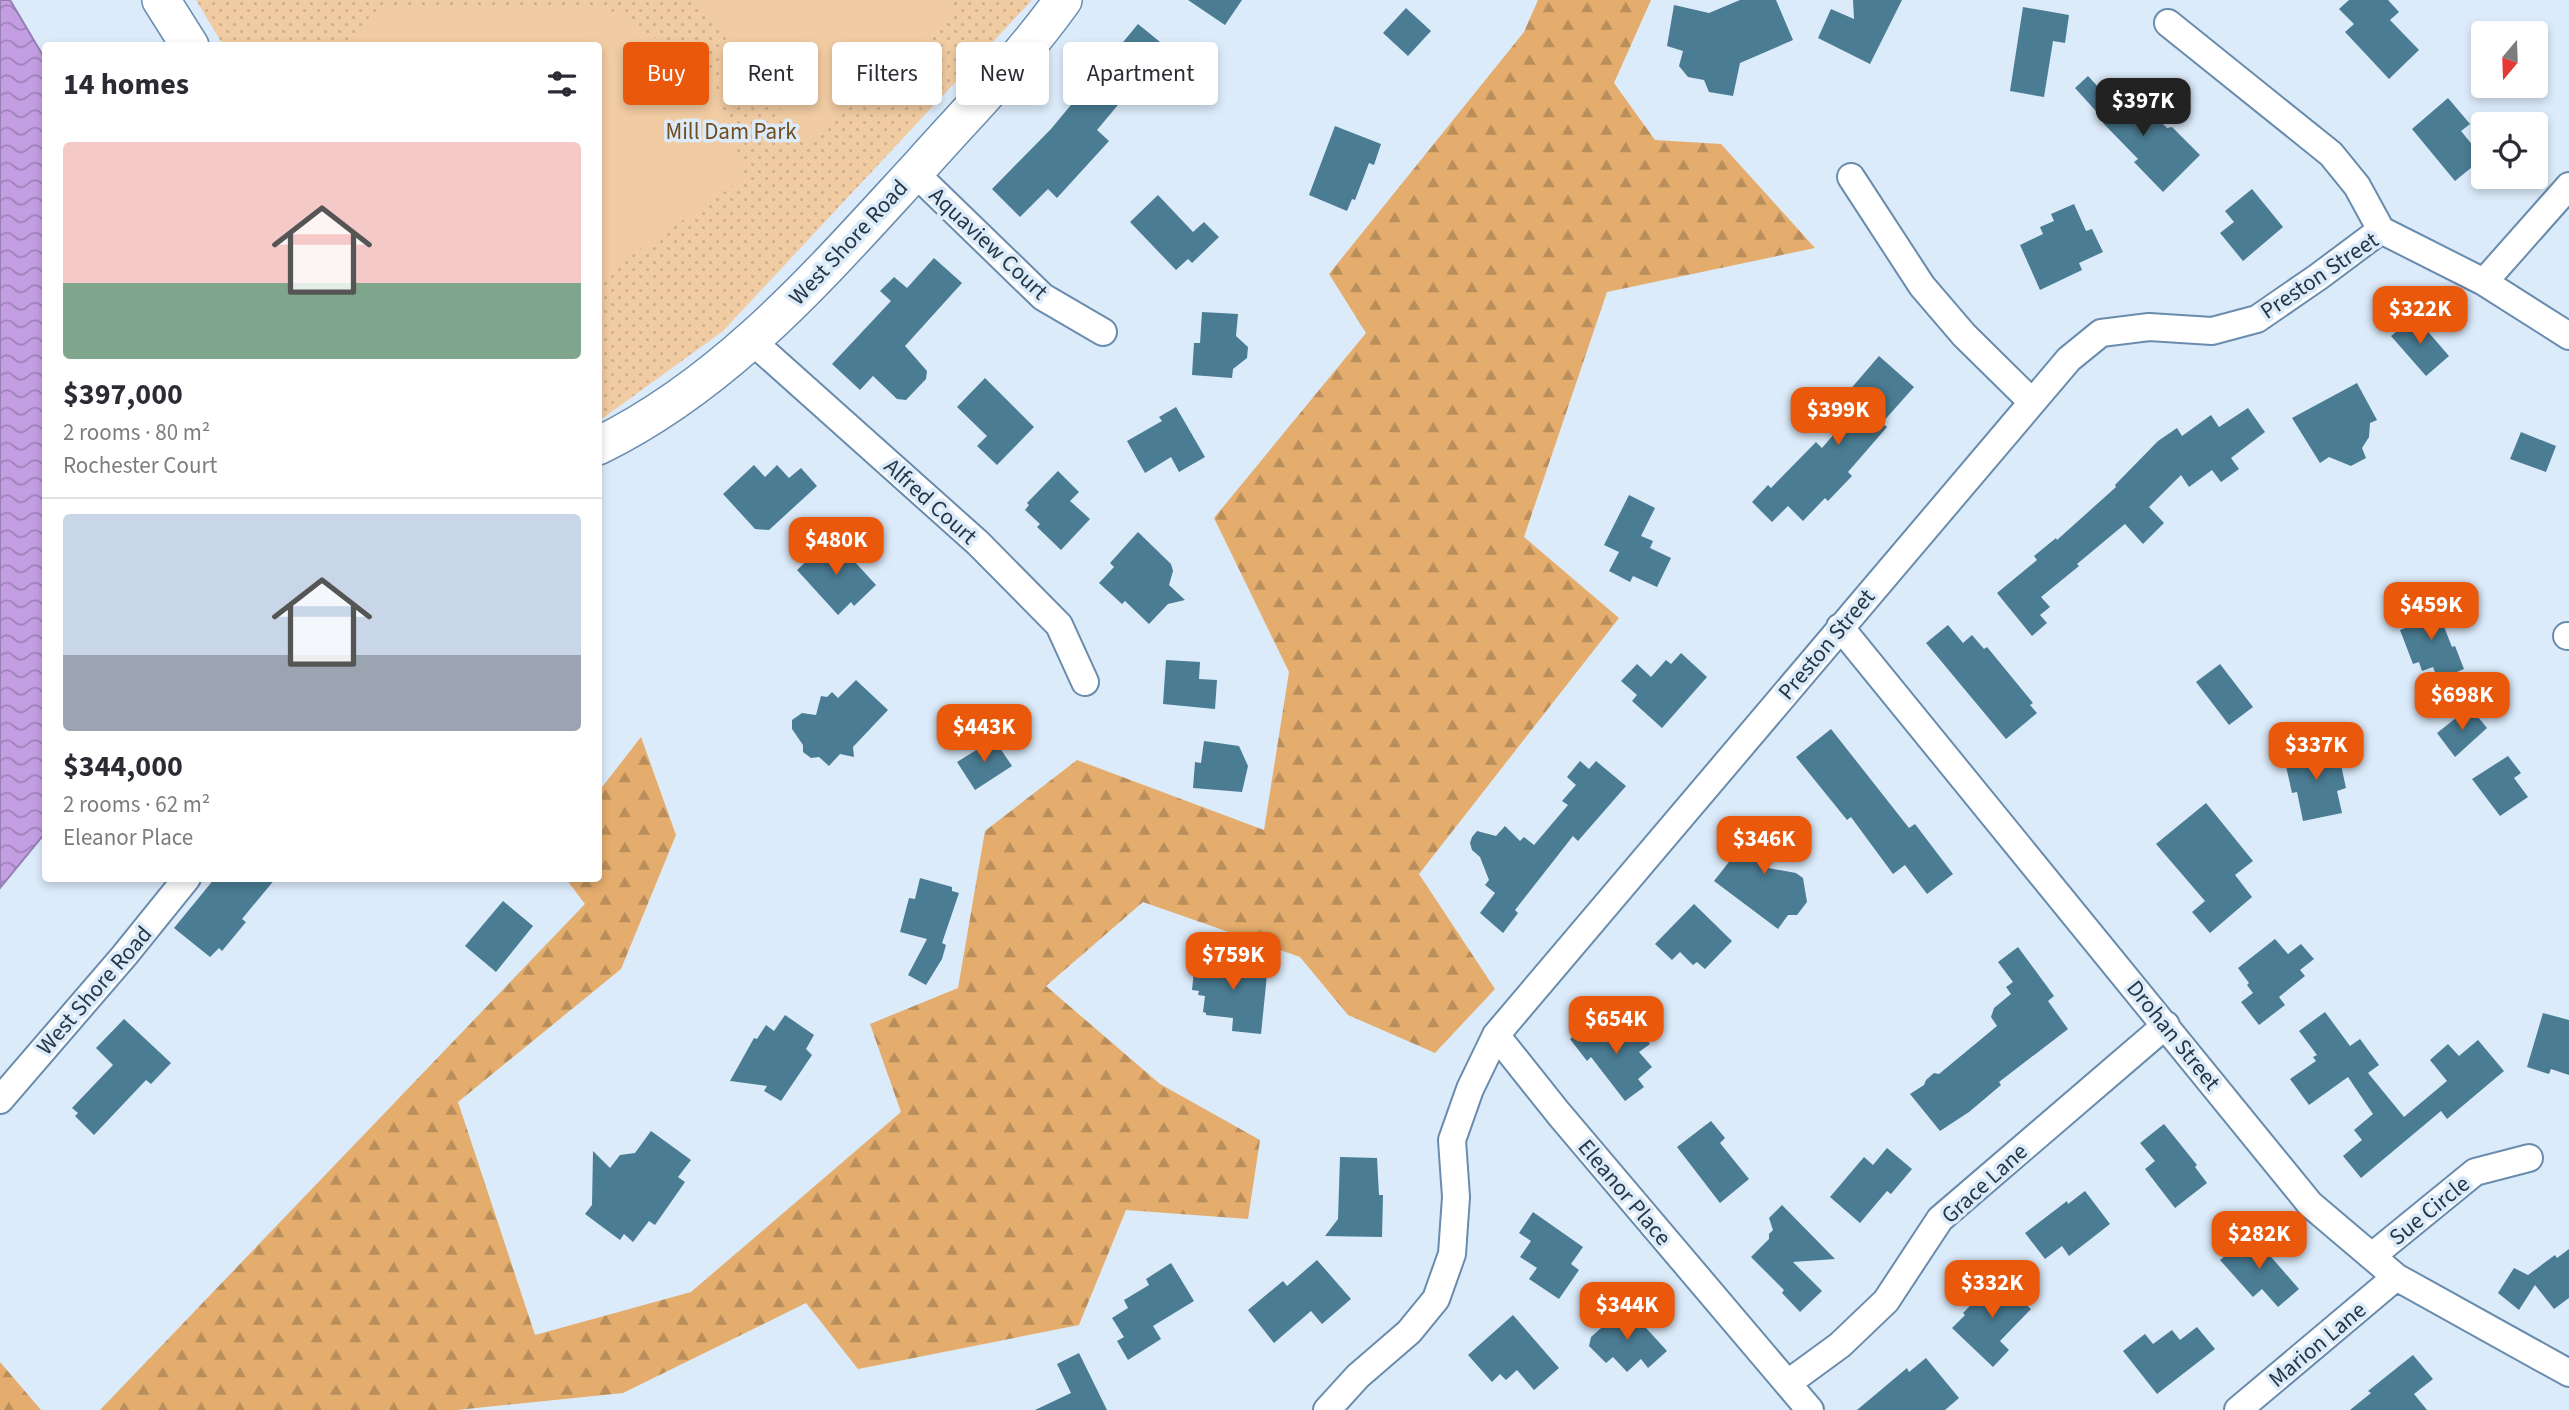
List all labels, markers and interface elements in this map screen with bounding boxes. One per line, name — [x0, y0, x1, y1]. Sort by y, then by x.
north arrow — [2471, 21, 2548, 98]
map controls — [2471, 21, 2548, 189]
chip: Buy — [623, 42, 709, 105]
chip: Rent — [723, 42, 818, 105]
chip: Filters — [832, 42, 942, 105]
chip: New — [956, 42, 1049, 105]
chip: Apartment — [1063, 42, 1218, 105]
text: 14 homes — [63, 63, 189, 106]
icon: filters — [543, 65, 581, 103]
pin: $397K — [2094, 78, 2192, 138]
text: $397K — [2112, 84, 2174, 117]
button: locate — [2471, 112, 2548, 189]
park label: Mill Dam Park — [665, 115, 797, 148]
street label: West Shore Road — [781, 172, 915, 313]
street label: Aquaview Court — [922, 179, 1056, 308]
icon: home — [259, 187, 385, 313]
street label: Preston Street — [2254, 224, 2385, 327]
pin: $322K — [2371, 286, 2469, 346]
text: $322K — [2389, 292, 2451, 325]
text: $397,000 — [63, 373, 183, 416]
pin: $399K — [1789, 388, 1887, 447]
text: $399K — [1807, 393, 1869, 426]
text: 2 rooms · 80 m² — [63, 416, 210, 449]
text: Rochester Court — [63, 449, 217, 482]
street label: Alfred Court — [877, 450, 985, 552]
pin: $480K — [787, 518, 885, 577]
text: $480K — [805, 523, 867, 556]
icon: home — [259, 559, 385, 685]
street label: Preston Street — [1770, 581, 1883, 707]
pin: $459K — [2382, 582, 2480, 642]
text: $459K — [2400, 588, 2462, 621]
pin: $698K — [2413, 672, 2511, 732]
text: $698K — [2431, 678, 2493, 711]
pin: $443K — [935, 704, 1033, 764]
text: $443K — [953, 710, 1015, 743]
pin: $337K — [2267, 722, 2365, 782]
text: $337K — [2285, 728, 2347, 761]
text: $344,000 — [63, 745, 183, 788]
text: 2 rooms · 62 m² — [63, 788, 210, 821]
pin: $346K — [1715, 816, 1813, 876]
text: Eleanor Place — [63, 821, 193, 854]
text: $346K — [1733, 822, 1795, 855]
street label: West Shore Road — [29, 919, 160, 1062]
pin: $759K — [1184, 932, 1282, 992]
text: $759K — [1202, 938, 1264, 971]
street label: Drohan Street — [2119, 973, 2229, 1098]
pin: $654K — [1567, 996, 1665, 1056]
text: $654K — [1585, 1002, 1647, 1035]
street label: Eleanor Place — [1570, 1132, 1679, 1253]
street label: Grace Lane — [1934, 1136, 2035, 1231]
street label: Sue Circle — [2382, 1168, 2477, 1253]
pin: $282K — [2210, 1212, 2308, 1271]
text: $282K — [2228, 1217, 2290, 1250]
pin: $332K — [1943, 1260, 2041, 1320]
text: $332K — [1961, 1266, 2023, 1299]
pin: $344K — [1578, 1282, 1676, 1342]
text: $344K — [1596, 1288, 1658, 1321]
street label: Marion Lane — [2261, 1294, 2373, 1395]

